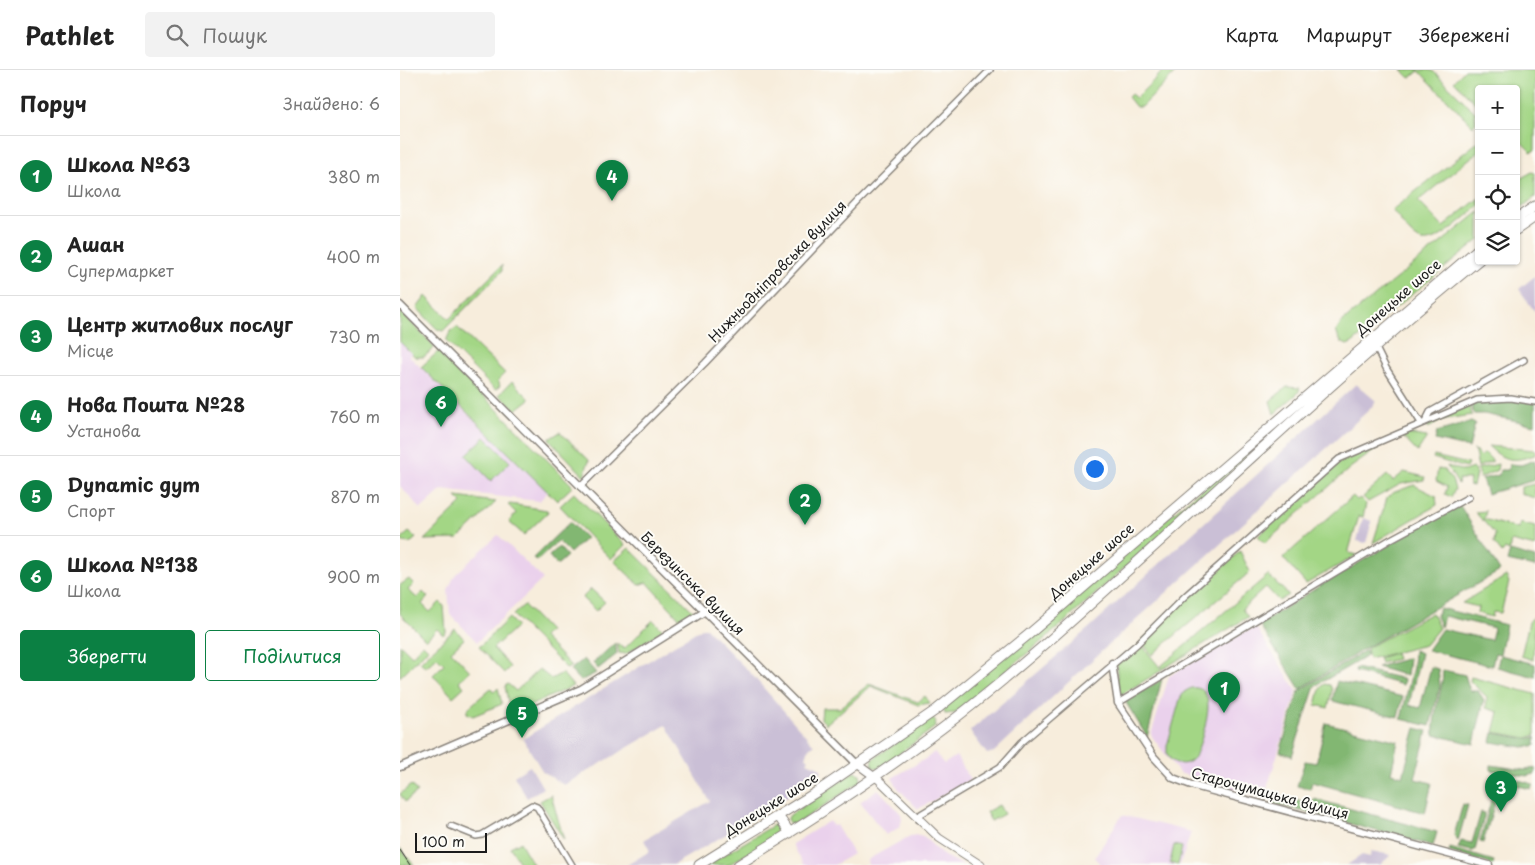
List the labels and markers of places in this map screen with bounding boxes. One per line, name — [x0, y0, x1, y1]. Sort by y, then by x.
pin: 4 — [596, 160, 628, 201]
pin: 6 — [425, 386, 457, 427]
pin: 2 — [789, 484, 821, 525]
pin: 1 — [1208, 672, 1240, 713]
pin: 5 — [506, 697, 538, 738]
pin: 3 — [1485, 771, 1517, 812]

